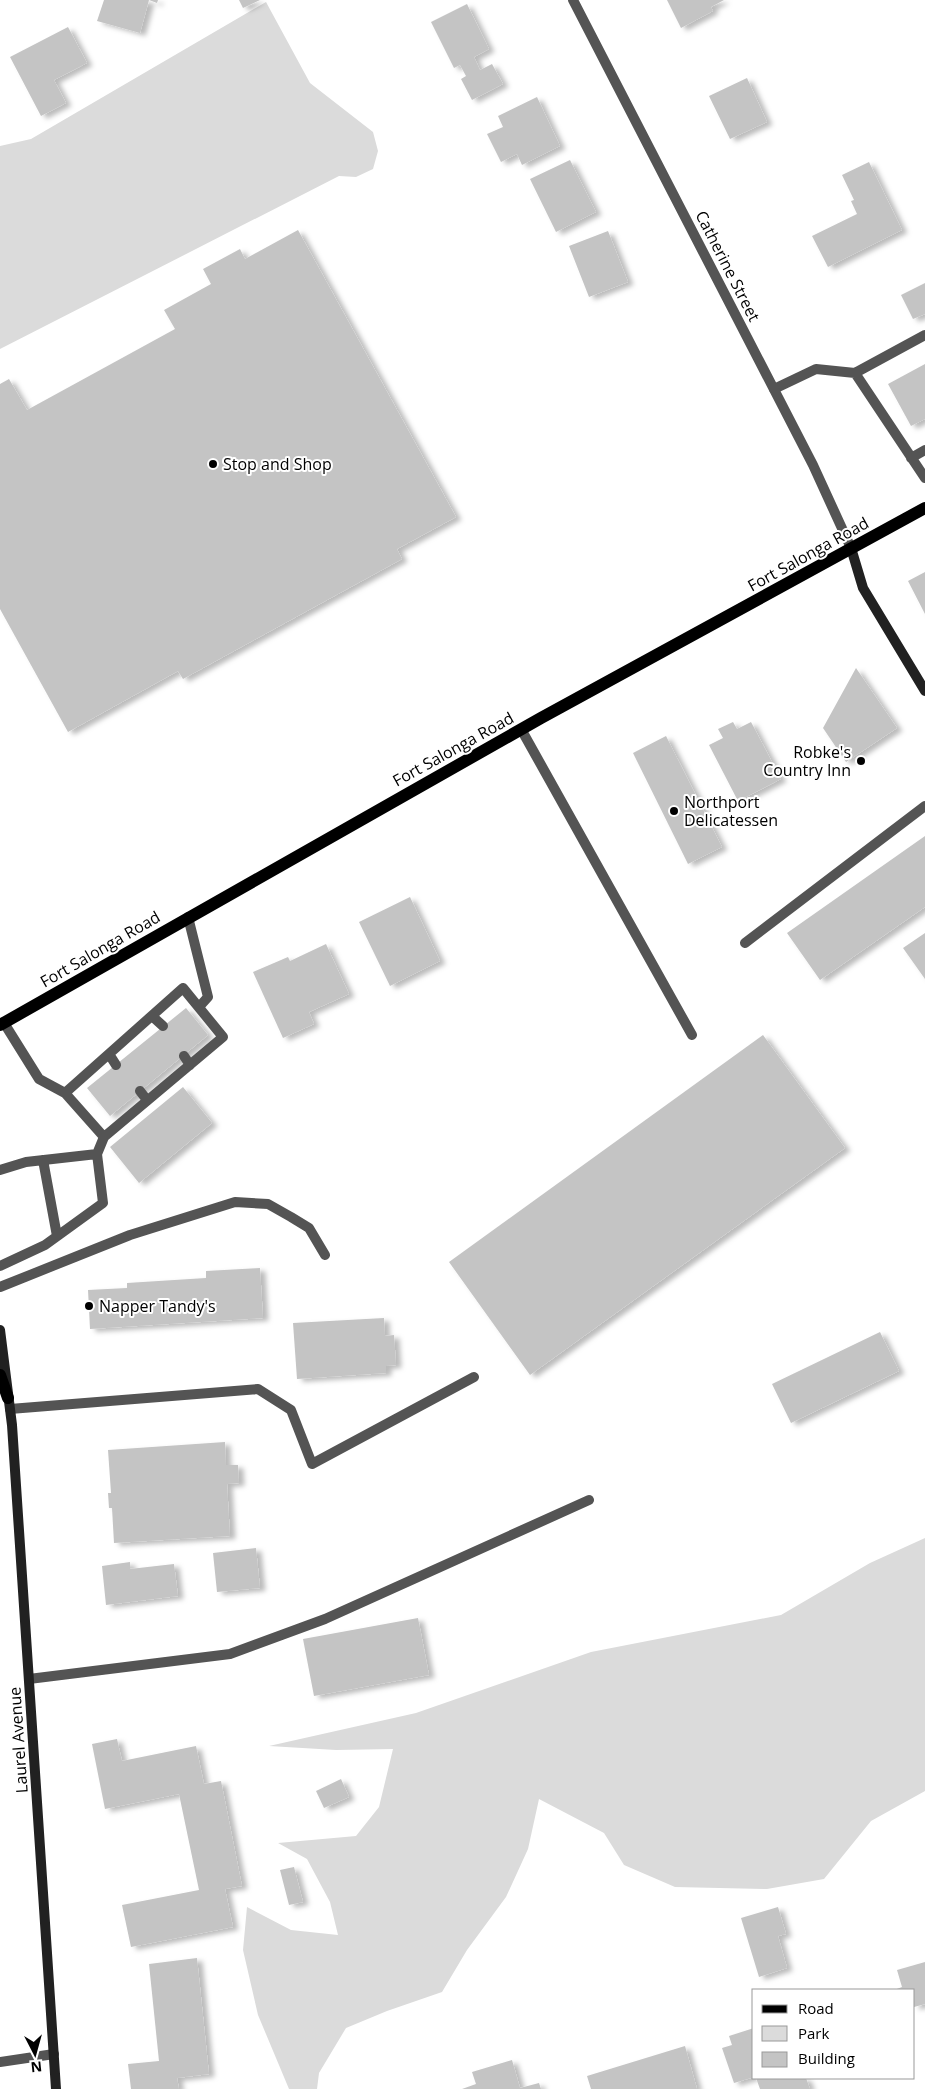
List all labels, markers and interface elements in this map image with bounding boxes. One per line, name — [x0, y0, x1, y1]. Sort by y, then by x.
street label: Catherine Street — [691, 207, 766, 325]
place label: Stop and Shop — [223, 453, 332, 475]
marker: Stop and Shop — [207, 458, 219, 470]
street label: Fort Salonga Road — [743, 512, 873, 596]
street label: Fort Salonga Road — [388, 707, 518, 791]
place label: Robke's Country Inn — [763, 741, 851, 781]
marker: Robke's Country Inn — [855, 755, 867, 767]
place label: Northport Delicatessen — [684, 791, 778, 831]
marker: Northport Delicatessen — [668, 805, 680, 817]
street label: Fort Salonga Road — [36, 906, 164, 992]
place label: Napper Tandy's — [99, 1295, 216, 1317]
marker: Napper Tandy's — [83, 1300, 95, 1312]
street label: Laurel Avenue — [3, 1686, 33, 1794]
legend — [752, 1989, 915, 2079]
text: Road — [798, 1998, 834, 2018]
text: Park — [798, 2023, 829, 2043]
north arrow — [10, 2029, 60, 2079]
text: Building — [798, 2048, 855, 2068]
text: N — [30, 2057, 43, 2077]

